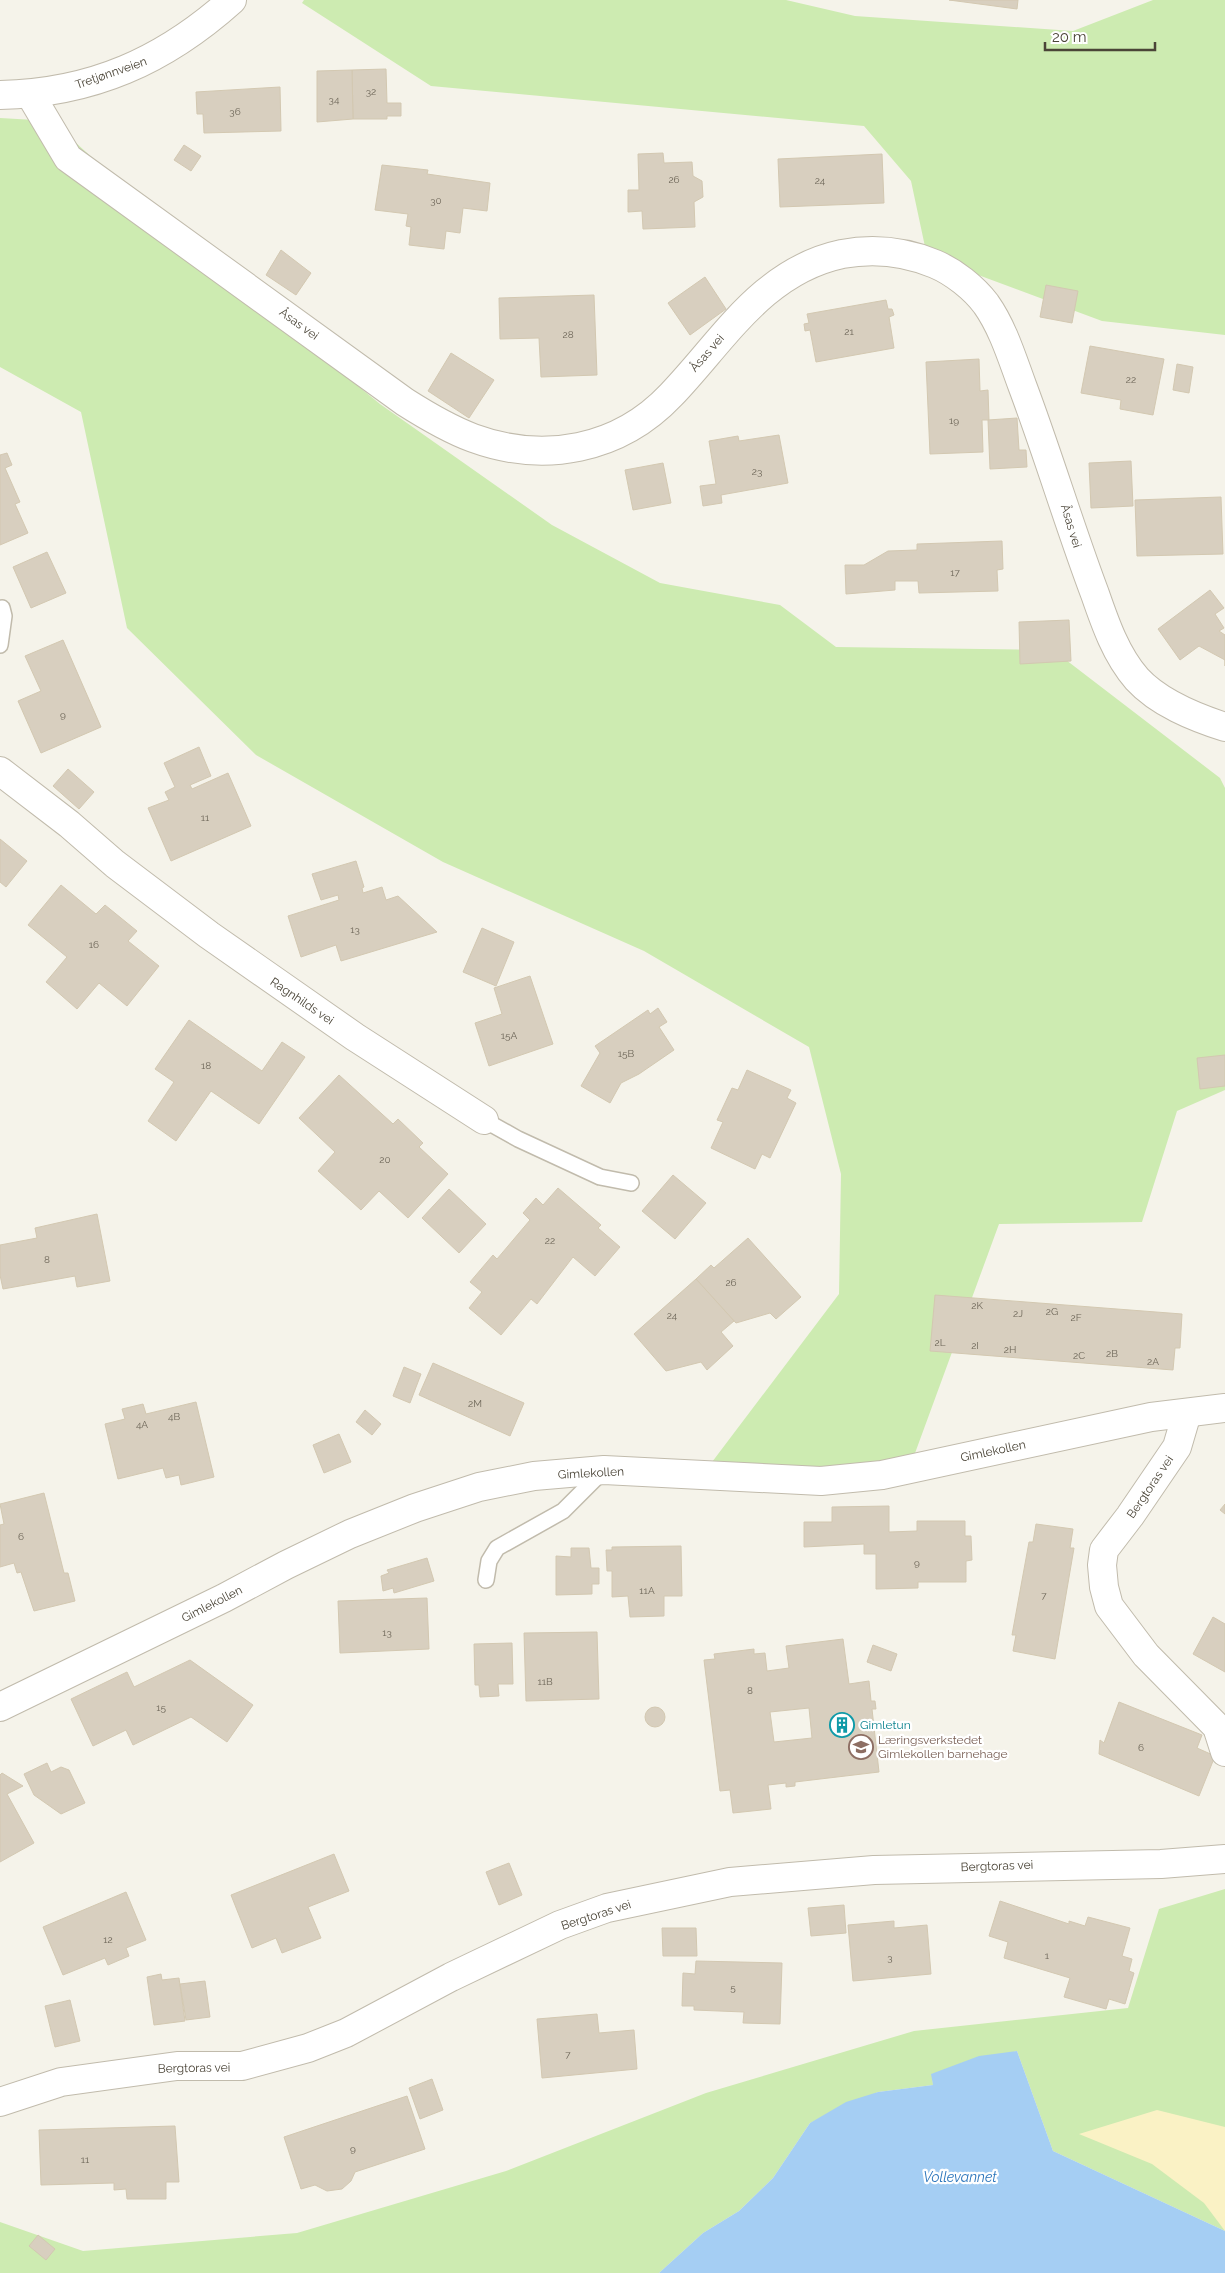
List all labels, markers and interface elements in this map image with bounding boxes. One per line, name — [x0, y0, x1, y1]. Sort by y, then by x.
scale bar — [1045, 20, 1155, 52]
text: 20 m — [1052, 28, 1087, 46]
street label: Tretjønnveien — [73, 54, 149, 92]
house number: 32 — [366, 86, 376, 97]
house number: 34 — [329, 94, 340, 105]
house number: 36 — [229, 106, 241, 117]
house number: 26 — [668, 174, 680, 185]
house number: 24 — [815, 175, 826, 186]
house number: 30 — [430, 195, 442, 206]
street label: Åsas vei — [277, 305, 321, 343]
house number: 21 — [844, 326, 854, 337]
house number: 28 — [562, 329, 574, 340]
street label: Åsas vei — [687, 332, 727, 374]
house number: 22 — [1126, 374, 1136, 385]
house number: 19 — [949, 415, 959, 426]
house number: 23 — [752, 466, 762, 477]
street label: Åsas vei — [1058, 503, 1084, 549]
house number: 17 — [950, 567, 960, 578]
house number: 9 — [60, 709, 66, 720]
house number: 11 — [201, 812, 210, 823]
house number: 13 — [350, 924, 360, 935]
house number: 16 — [89, 939, 99, 950]
street label: Ragnhilds vei — [268, 975, 336, 1027]
house number: 15A — [501, 1030, 517, 1041]
house number: 15B — [618, 1048, 635, 1059]
house number: 18 — [201, 1060, 211, 1071]
house number: 20 — [379, 1154, 391, 1165]
house number: 22 — [545, 1235, 555, 1246]
house number: 8 — [44, 1254, 50, 1265]
house number: 26 — [725, 1277, 737, 1288]
house number: 2K — [971, 1300, 983, 1311]
house number: 2G — [1046, 1306, 1058, 1317]
house number: 2J — [1013, 1308, 1023, 1319]
house number: 24 — [667, 1310, 678, 1321]
house number: 2F — [1070, 1312, 1082, 1323]
house number: 2L — [934, 1337, 946, 1348]
house number: 2I — [971, 1340, 979, 1351]
house number: 2H — [1004, 1344, 1016, 1355]
house number: 2B — [1106, 1348, 1118, 1359]
house number: 2C — [1073, 1350, 1085, 1361]
house number: 2A — [1147, 1356, 1159, 1367]
house number: 2M — [468, 1398, 482, 1409]
house number: 4B — [168, 1411, 180, 1422]
house number: 4A — [136, 1419, 148, 1430]
street label: Gimlekollen — [959, 1437, 1027, 1465]
street label: Bergtoras vei — [1124, 1453, 1176, 1521]
street label: Gimlekollen — [558, 1464, 624, 1482]
house number: 6 — [18, 1531, 24, 1542]
house number: 9 — [914, 1557, 920, 1568]
street label: Gimlekollen — [179, 1583, 245, 1625]
house number: 11A — [639, 1585, 655, 1596]
house number: 7 — [1041, 1590, 1047, 1601]
house number: 13 — [382, 1627, 392, 1638]
house number: 11B — [537, 1676, 553, 1687]
house number: 8 — [747, 1685, 753, 1696]
house number: 15 — [156, 1702, 166, 1713]
building icon: Gimletun — [829, 1712, 855, 1738]
place label: Gimletun — [860, 1718, 911, 1732]
place label: Læringsverkstedet Gimlekollen barnehage — [878, 1733, 1008, 1761]
school or university icon: Læringsverkstedet Gimlekollen barnehage — [848, 1734, 874, 1760]
house number: 6 — [1138, 1742, 1144, 1753]
street label: Bergtoras vei — [960, 1858, 1034, 1874]
street label: Bergtoras vei — [559, 1897, 633, 1933]
house number: 12 — [103, 1934, 113, 1945]
house number: 1 — [1045, 1950, 1050, 1961]
house number: 3 — [887, 1952, 893, 1963]
house number: 5 — [730, 1982, 736, 1993]
house number: 7 — [565, 2049, 571, 2060]
street label: Bergtoras vei — [158, 2060, 230, 2076]
house number: 9 — [350, 2143, 356, 2154]
house number: 11 — [81, 2154, 90, 2165]
water label: Vollevannet — [923, 2169, 997, 2185]

